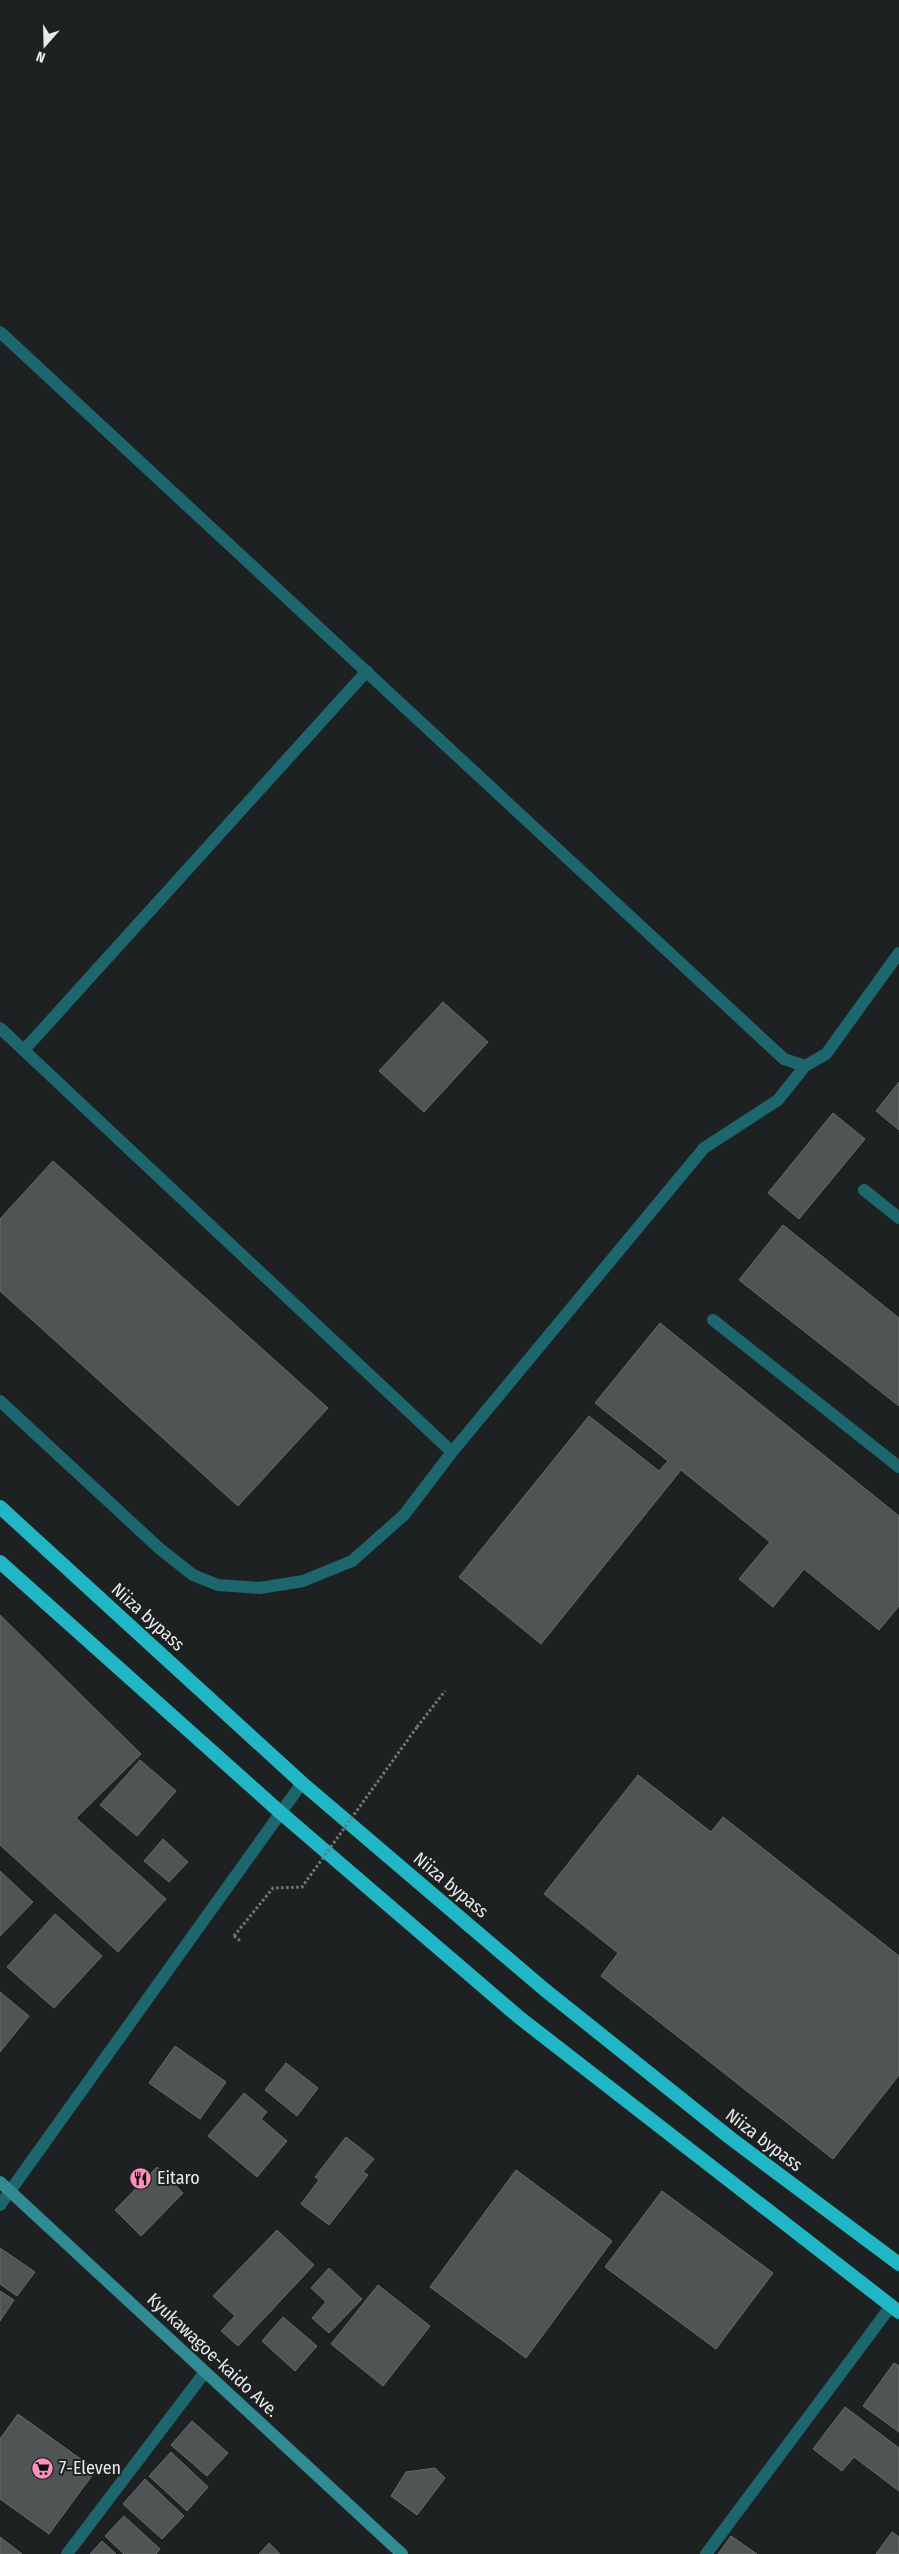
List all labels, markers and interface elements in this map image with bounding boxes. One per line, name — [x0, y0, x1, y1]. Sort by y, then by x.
north arrow — [20, 20, 70, 70]
text: N — [34, 47, 48, 66]
street label: Niiza bypass — [107, 1578, 189, 1656]
street label: Niiza bypass — [409, 1847, 493, 1923]
street label: Niiza bypass — [721, 2104, 807, 2176]
restaurant icon: Eitaro — [129, 2166, 153, 2190]
place label: Eitaro — [157, 2167, 200, 2189]
street label: Kyukawagoe-kaido Ave. — [143, 2288, 283, 2422]
supermarket icon: 7-Eleven — [31, 2456, 55, 2480]
place label: 7-Eleven — [59, 2457, 121, 2479]

